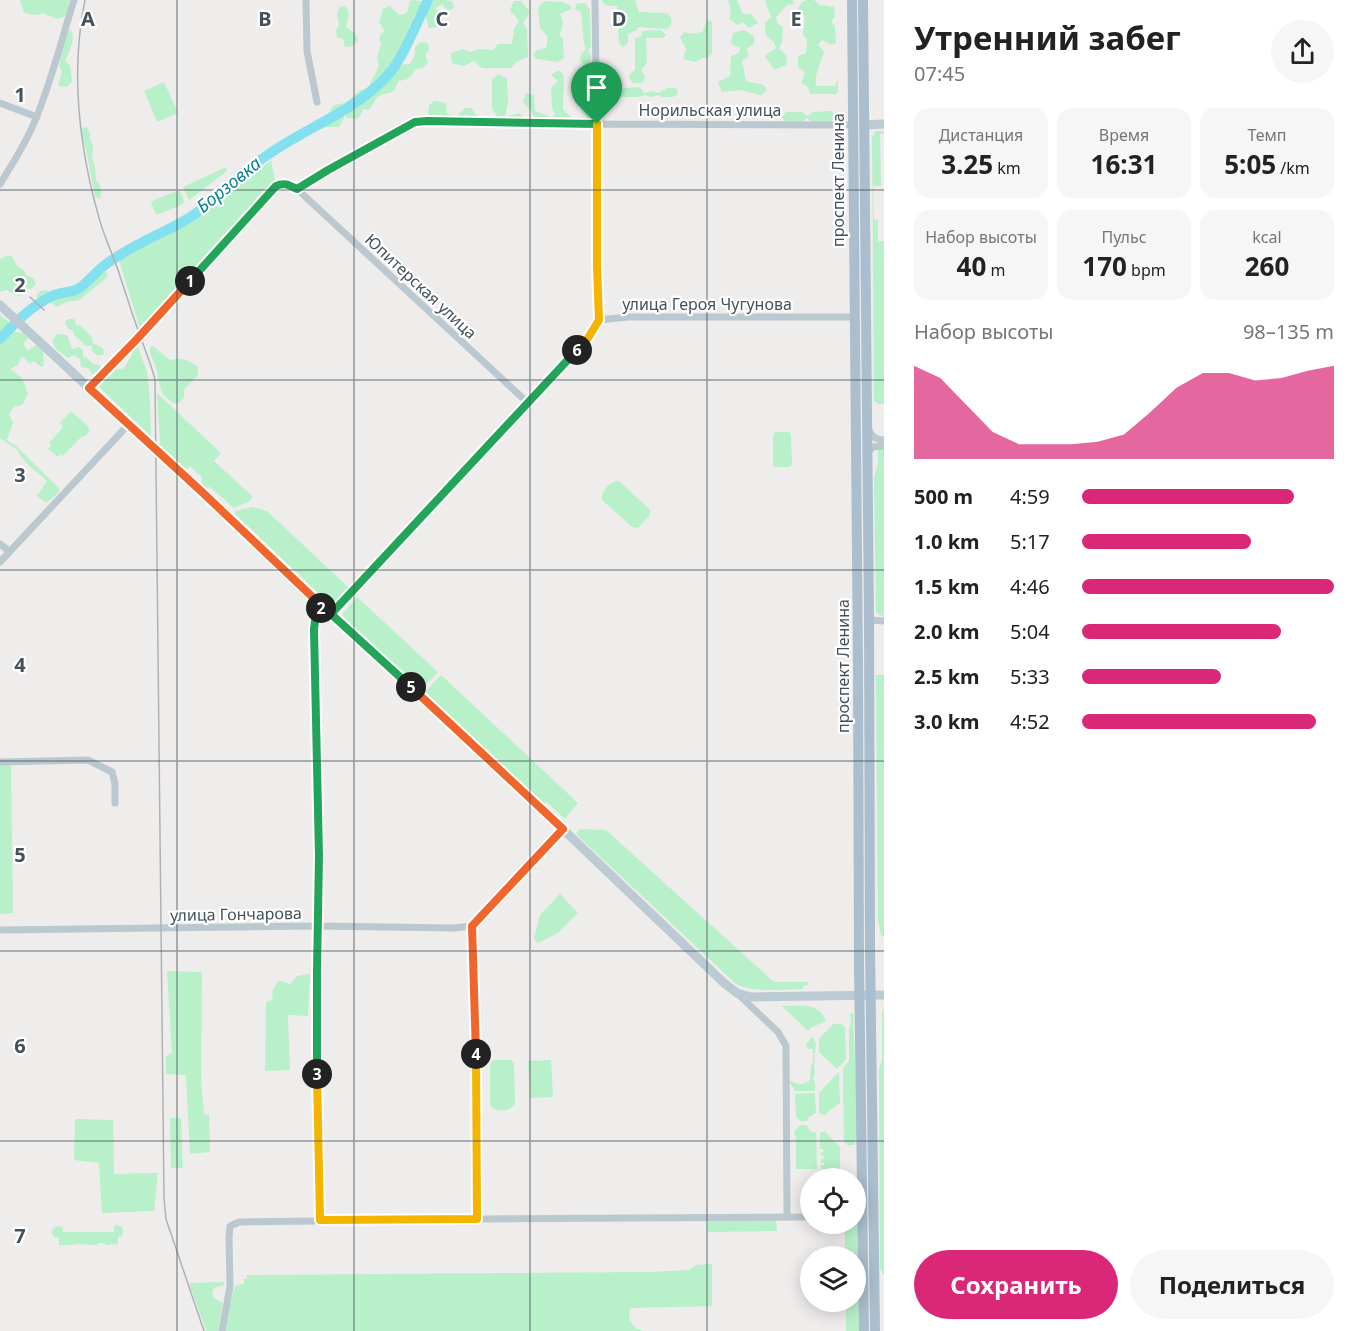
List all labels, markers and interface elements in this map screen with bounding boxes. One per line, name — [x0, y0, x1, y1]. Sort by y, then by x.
text: A — [81, 5, 95, 32]
text: B — [258, 5, 272, 32]
text: C — [436, 5, 449, 32]
text: D — [612, 5, 626, 32]
text: E — [790, 5, 802, 32]
text: Утренний забег — [914, 15, 1181, 60]
button: share — [1271, 20, 1334, 83]
text: 07:45 — [914, 60, 965, 87]
pin — [571, 62, 622, 124]
icon: arrive — [580, 71, 613, 104]
text: 1 — [14, 81, 26, 108]
street label: Норильская улица — [639, 99, 781, 121]
street label: проспект Ленина — [827, 113, 849, 247]
text: Дистанция — [939, 124, 1023, 146]
text: Время — [1099, 124, 1149, 146]
text: Темп — [1247, 124, 1287, 146]
text: 3.25 — [941, 146, 993, 182]
text: 16:31 — [1091, 146, 1157, 182]
text: 5:05 — [1224, 146, 1276, 182]
water label: Борзовка — [191, 151, 266, 218]
text: km — [993, 157, 1021, 179]
text: /km — [1276, 157, 1310, 179]
text: Набор высоты — [925, 226, 1037, 248]
text: Пульс — [1101, 226, 1147, 248]
text: kcal — [1252, 226, 1282, 248]
street label: Юпитерская улица — [360, 228, 482, 344]
text: 40 — [957, 248, 986, 284]
text: 170 — [1082, 248, 1127, 284]
text: 260 — [1245, 248, 1289, 284]
text: m — [986, 259, 1005, 281]
text: bpm — [1127, 259, 1166, 281]
pin: 1 — [175, 266, 205, 296]
text: 1 — [185, 270, 195, 292]
text: 2 — [14, 271, 26, 298]
street label: улица Героя Чугунова — [622, 293, 792, 315]
text: Набор высоты — [914, 318, 1053, 345]
text: 98–135 m — [1243, 318, 1334, 345]
pin: 6 — [562, 335, 592, 365]
text: 6 — [572, 339, 582, 361]
text: 3 — [14, 461, 26, 488]
text: 500 m — [914, 483, 973, 510]
text: 4:59 — [1010, 483, 1050, 510]
text: 1.0 km — [914, 528, 980, 555]
text: 5:17 — [1010, 528, 1050, 555]
text: 1.5 km — [914, 573, 980, 600]
text: 4:46 — [1010, 573, 1050, 600]
pin: 2 — [306, 593, 336, 623]
text: 2 — [316, 597, 326, 619]
street label: проспект Ленина — [832, 599, 854, 733]
text: 2.0 km — [914, 618, 980, 645]
text: 5:04 — [1010, 618, 1050, 645]
text: 4 — [14, 651, 26, 678]
text: 2.5 km — [914, 663, 980, 690]
text: 5:33 — [1010, 663, 1050, 690]
pin: 5 — [396, 672, 426, 702]
text: 5 — [406, 676, 416, 698]
text: 3.0 km — [914, 708, 980, 735]
text: 4:52 — [1010, 708, 1050, 735]
text: 5 — [14, 841, 26, 868]
street label: улица Гончарова — [170, 902, 302, 926]
text: 6 — [14, 1032, 26, 1059]
pin: 4 — [461, 1039, 491, 1069]
text: 4 — [471, 1043, 481, 1065]
pin: 3 — [302, 1059, 332, 1089]
text: 3 — [312, 1063, 322, 1085]
map controls — [800, 1168, 866, 1312]
button: locate — [800, 1168, 866, 1234]
text: 7 — [14, 1222, 26, 1249]
button: layers — [800, 1246, 866, 1312]
button: Сохранить — [914, 1250, 1118, 1319]
button: Поделиться — [1130, 1250, 1334, 1319]

